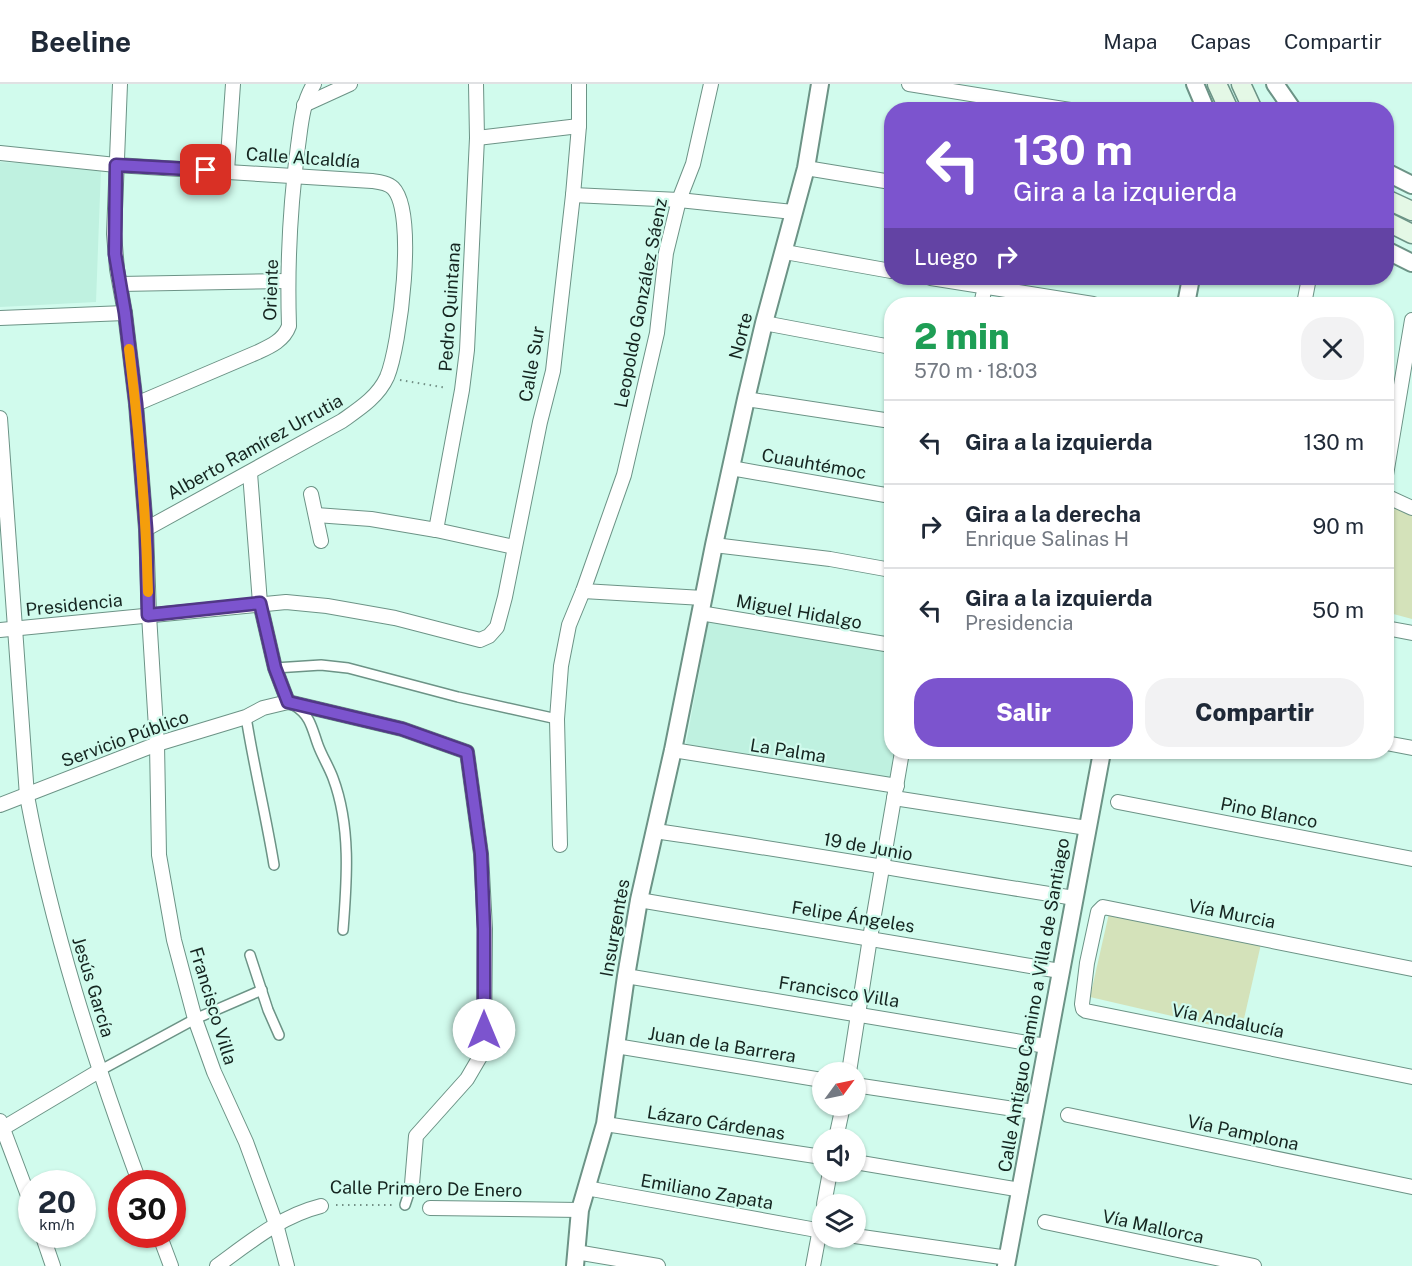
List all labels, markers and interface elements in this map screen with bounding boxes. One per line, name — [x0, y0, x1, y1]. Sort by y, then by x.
text: Beeline — [30, 25, 131, 58]
text: Mapa — [1103, 29, 1157, 54]
text: Capas — [1190, 29, 1251, 54]
text: Compartir — [1284, 29, 1382, 54]
text: 130 m — [1013, 125, 1133, 174]
icon: left — [914, 126, 992, 204]
street label: Calle Alcaldía — [245, 143, 361, 172]
pin — [180, 144, 231, 195]
icon: arrive — [189, 153, 222, 186]
text: Gira a la izquierda — [1013, 175, 1237, 207]
street label: Leopoldo González Sáenz — [610, 196, 671, 409]
icon: right — [990, 240, 1023, 273]
street label: Pedro Quintana — [435, 242, 464, 372]
text: Luego — [914, 244, 978, 270]
street label: Oriente — [259, 259, 282, 321]
street label: Norte — [725, 310, 756, 361]
text: 2 min — [914, 315, 1010, 357]
button: close — [1301, 317, 1364, 380]
street label: Calle Sur — [515, 324, 548, 403]
text: 570 m · 18:03 — [914, 359, 1037, 383]
street label: Alberto Ramírez Urrutia — [163, 390, 346, 504]
icon: left — [914, 426, 947, 459]
text: Gira a la izquierda — [965, 429, 1152, 455]
text: 130 m — [1303, 429, 1364, 455]
street label: Cuauhtémoc — [760, 444, 868, 483]
text: Gira a la derecha — [965, 501, 1141, 527]
icon: right — [914, 510, 947, 543]
text: 90 m — [1313, 513, 1364, 539]
text: Enrique Salinas H — [965, 527, 1129, 551]
text: Gira a la izquierda — [965, 585, 1152, 611]
street label: Presidencia — [24, 589, 124, 620]
street label: Miguel Hidalgo — [734, 590, 864, 633]
icon: left — [914, 594, 947, 627]
text: 50 m — [1312, 597, 1364, 623]
text: Presidencia — [965, 611, 1073, 635]
button: Salir — [914, 678, 1133, 747]
button: Compartir — [1145, 678, 1364, 747]
street label: Servicio Público — [58, 706, 191, 771]
street label: La Palma — [749, 734, 828, 767]
street label: Pino Blanco — [1219, 793, 1319, 832]
street label: 19 de Junio — [822, 828, 914, 865]
street label: Calle Antiguo Camino a Villa de Santiago — [994, 836, 1073, 1174]
street label: Insurgentes — [596, 877, 633, 978]
street label: Felipe Ángeles — [790, 895, 916, 937]
street label: Vía Murcia — [1187, 895, 1277, 932]
street label: Jesús García — [68, 934, 119, 1040]
street label: Francisco Villa — [186, 944, 241, 1067]
street label: Francisco Villa — [777, 972, 901, 1011]
position arrow — [452, 998, 516, 1062]
street label: Vía Andalucía — [1170, 999, 1286, 1042]
street label: Juan de la Barrera — [647, 1022, 798, 1067]
north arrow — [812, 1062, 866, 1116]
map controls — [812, 1062, 866, 1248]
street label: Lázaro Cárdenas — [646, 1101, 787, 1144]
street label: Vía Pamplona — [1185, 1110, 1301, 1155]
button: sound — [812, 1128, 866, 1182]
speed limit sign: 30 — [108, 1170, 186, 1248]
street label: Emiliano Zapata — [639, 1170, 775, 1214]
street label: Calle Primero De Enero — [330, 1176, 522, 1201]
text: 20 — [38, 1184, 76, 1220]
button: layers — [812, 1194, 866, 1248]
street label: Vía Mallorca — [1100, 1205, 1206, 1248]
text: km/h — [39, 1216, 75, 1233]

